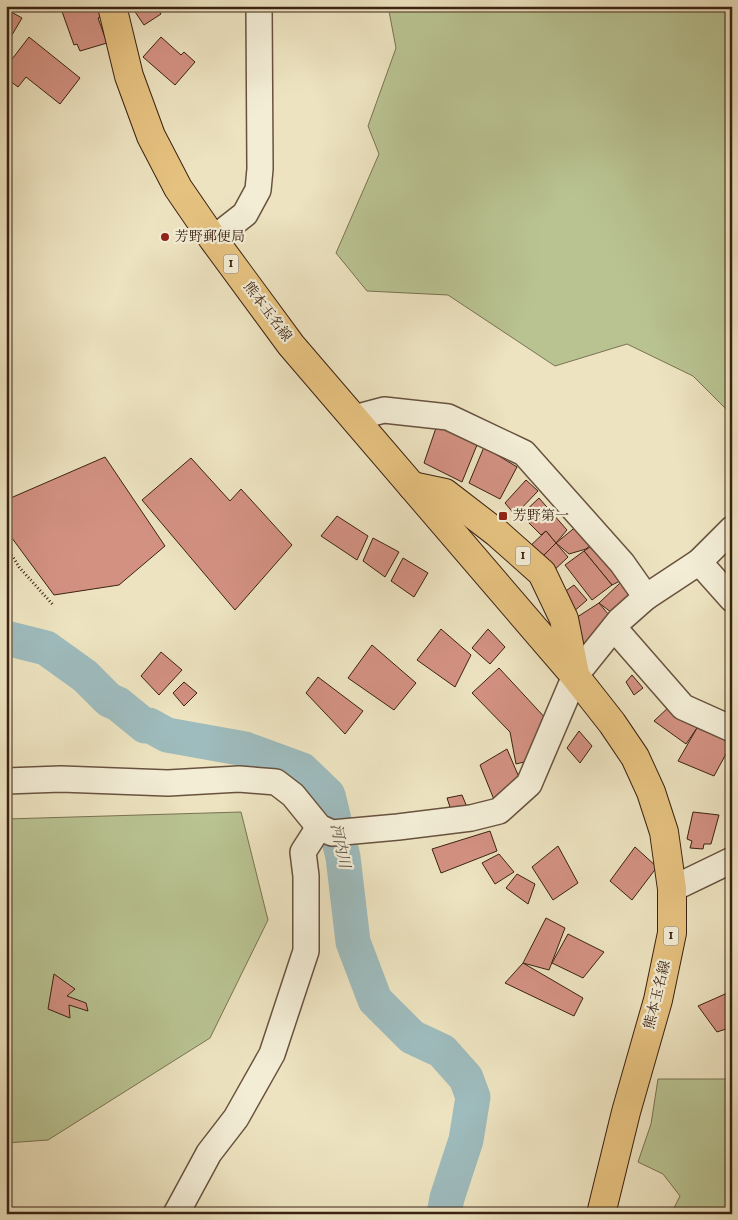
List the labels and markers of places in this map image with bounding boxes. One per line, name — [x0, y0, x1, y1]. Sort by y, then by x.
place label: 芳野郵便局 — [175, 228, 245, 247]
marker: 芳野郵便局 — [159, 231, 171, 243]
place label: 芳野第一 — [513, 507, 569, 526]
marker: 芳野第一 — [497, 510, 509, 522]

